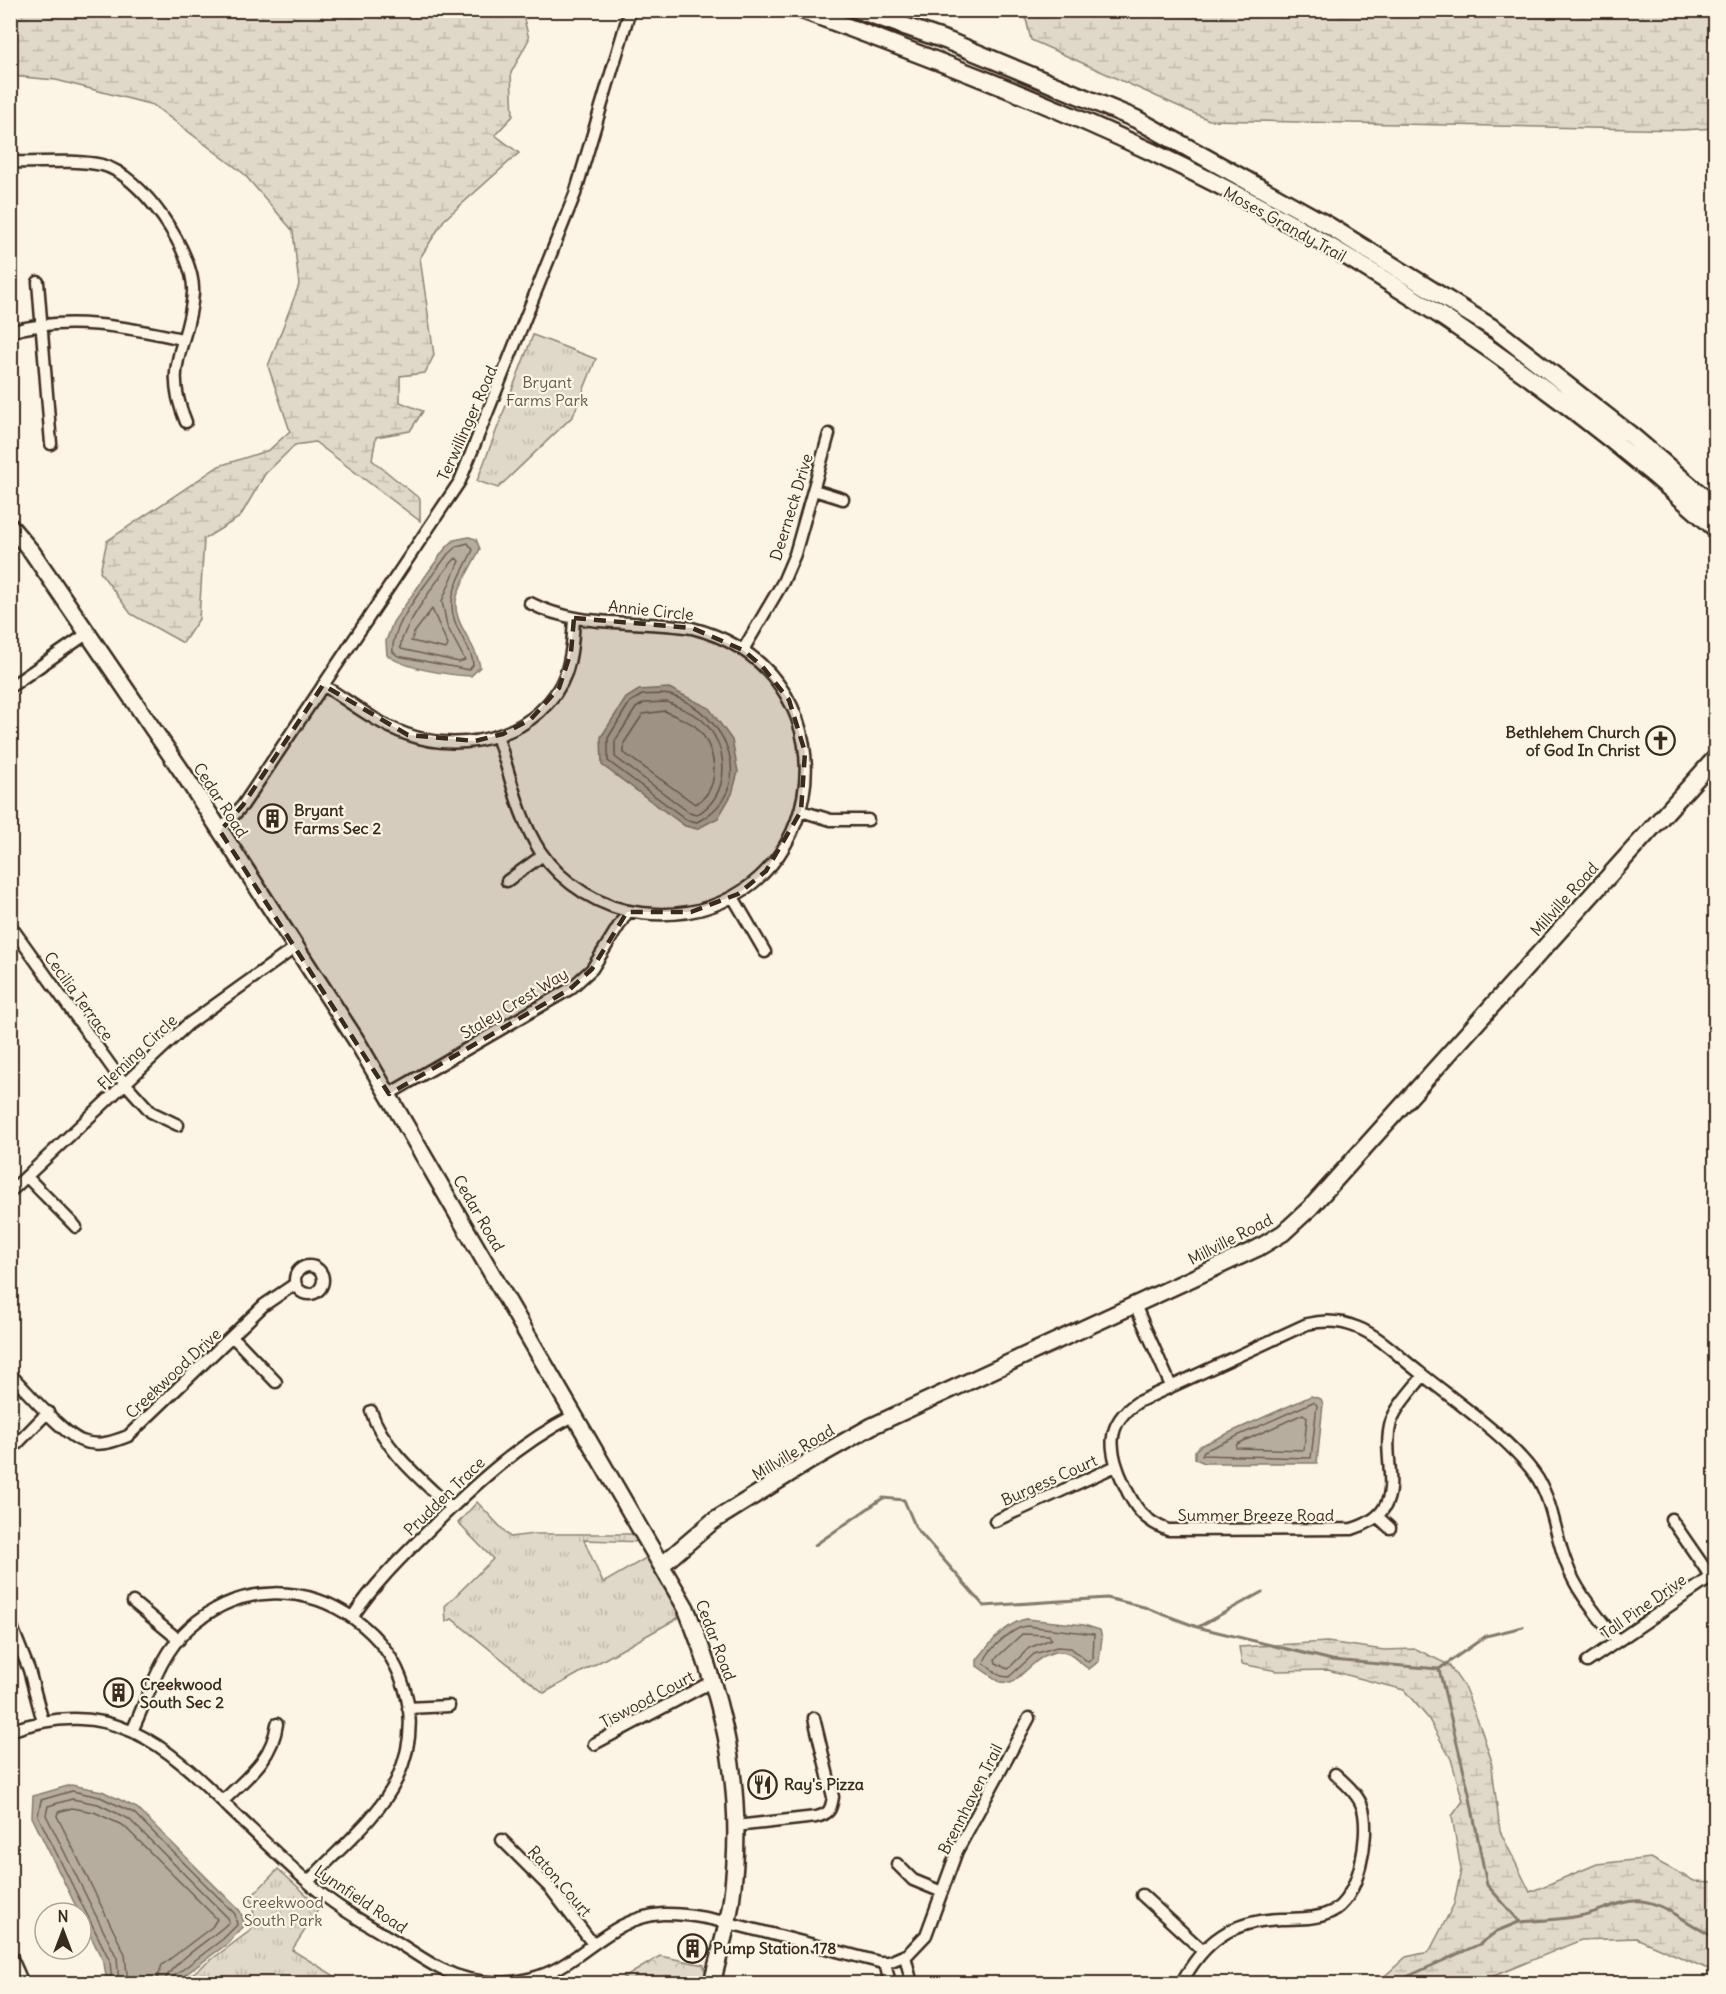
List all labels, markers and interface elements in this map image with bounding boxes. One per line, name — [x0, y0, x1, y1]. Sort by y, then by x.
street label: Moses Grandy Trail — [1220, 182, 1350, 266]
street label: Terwillinger Road — [433, 362, 501, 484]
park label: Bryant Farms Park — [506, 372, 588, 410]
street label: Deerneck Drive — [765, 451, 817, 563]
street label: Annie Circle — [607, 596, 695, 624]
place label: Bethlehem Church of God In Christ — [1506, 722, 1641, 760]
church icon: Bethlehem Church of God In Christ — [1645, 725, 1677, 757]
street label: Cedar Road — [189, 759, 253, 841]
place label: Bryant Farms Sec 2 — [294, 800, 382, 838]
building icon: Bryant Farms Sec 2 — [257, 803, 289, 835]
street label: Millville Road — [1526, 858, 1602, 940]
street label: Cecilia Terrace — [40, 948, 118, 1044]
street label: Staley Crest Way — [457, 963, 571, 1043]
street label: Fleming Circle — [93, 1010, 181, 1094]
street label: Cedar Road — [449, 1171, 509, 1255]
street label: Millville Road — [1184, 1209, 1276, 1269]
street label: Creekwood Drive — [121, 1324, 225, 1422]
street label: Millville Road — [748, 1420, 838, 1484]
street label: Burgess Court — [998, 1450, 1101, 1510]
street label: Prudden Trace — [399, 1452, 489, 1540]
street label: Summer Breeze Road — [1178, 1505, 1334, 1525]
street label: Tall Pine Drive — [1596, 1569, 1690, 1643]
street label: Cedar Road — [691, 1597, 741, 1683]
street label: Tiswood Court — [597, 1666, 698, 1732]
place label: Creekwood South Sec 2 — [140, 1674, 224, 1712]
building icon: Creekwood South Sec 2 — [103, 1677, 135, 1709]
street label: Brennhaven Trail — [934, 1740, 1006, 1858]
restaurant icon: Ray's Pizza — [747, 1768, 779, 1800]
place label: Ray's Pizza — [784, 1774, 864, 1795]
street label: Raton Court — [524, 1841, 597, 1921]
street label: Lynnfield Road — [311, 1861, 411, 1937]
park label: Creekwood South Park — [242, 1892, 324, 1930]
north arrow — [33, 1901, 93, 1961]
text: N — [57, 1906, 69, 1926]
building icon: Pump Station 178 — [676, 1932, 708, 1964]
place label: Pump Station 178 — [713, 1938, 837, 1959]

